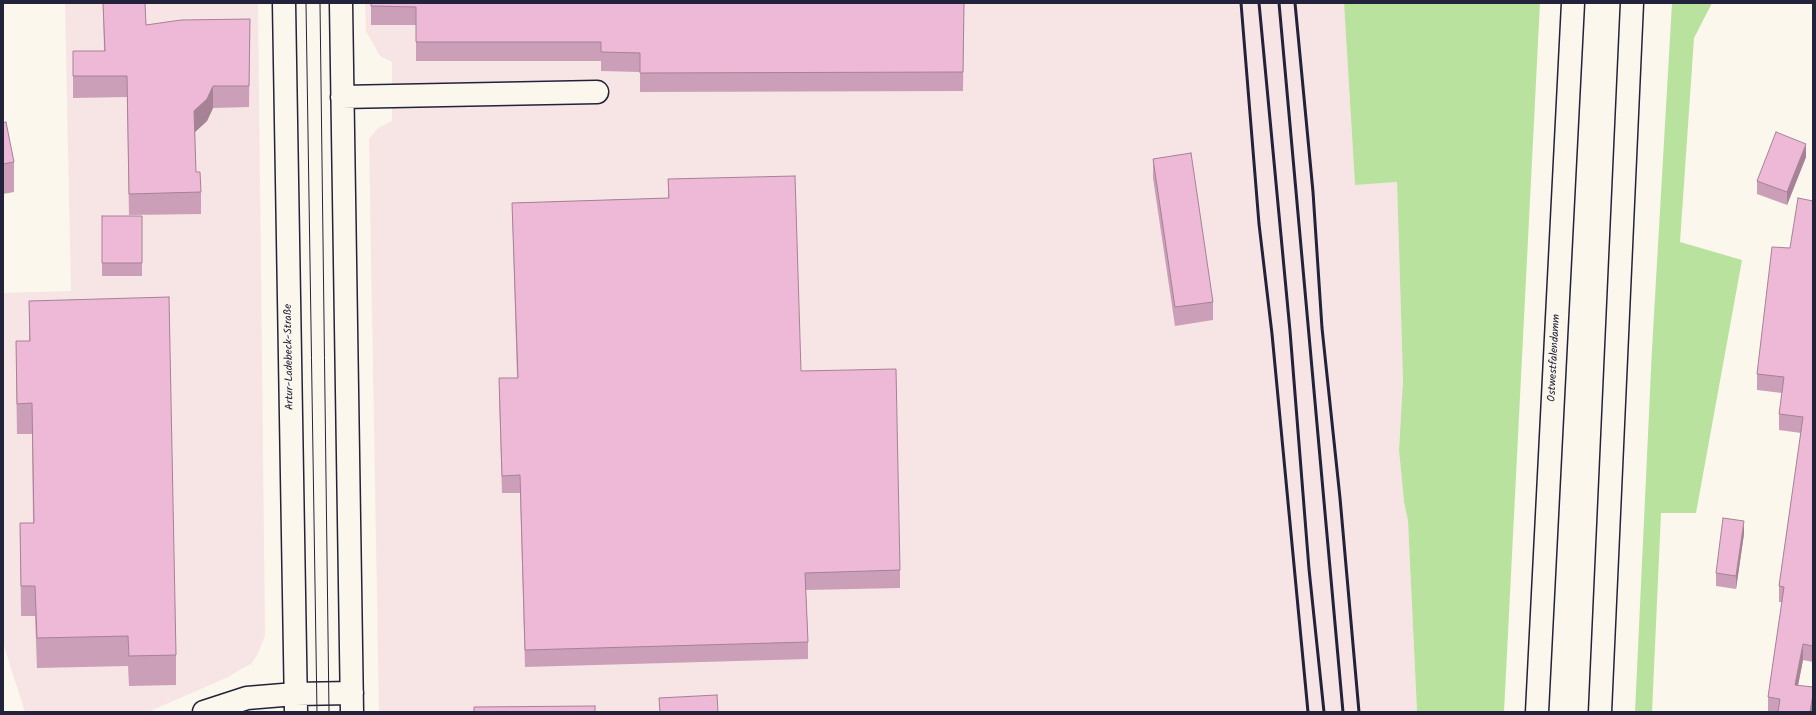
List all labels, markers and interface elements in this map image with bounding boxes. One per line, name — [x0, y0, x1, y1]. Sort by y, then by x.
street label: Artur-Ladebeck-Straße — [282, 304, 298, 410]
street label: Ostwestfalendamm — [1546, 314, 1564, 402]

